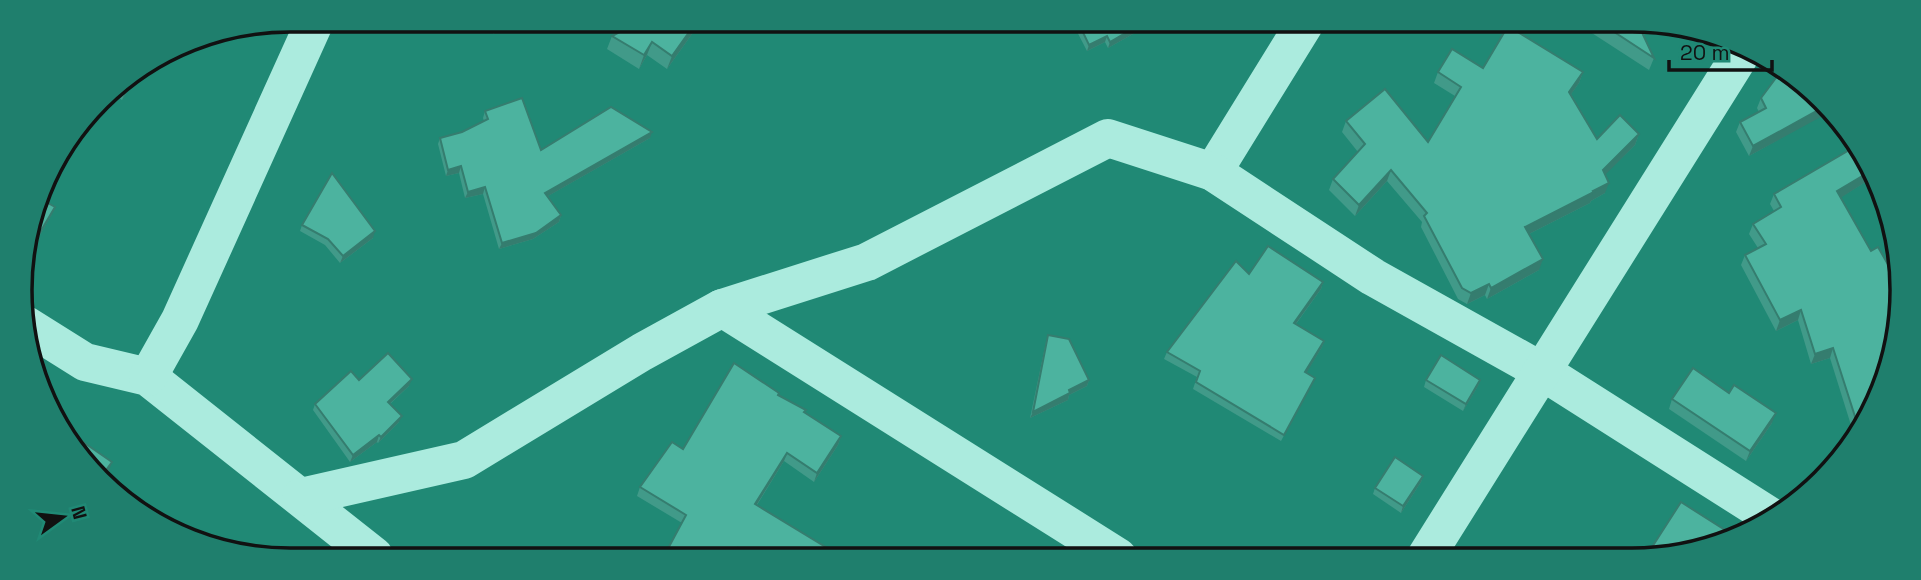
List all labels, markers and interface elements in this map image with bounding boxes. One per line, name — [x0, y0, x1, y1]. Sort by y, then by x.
scale bar — [1669, 28, 1772, 72]
text: 20 m — [1680, 39, 1730, 66]
north arrow — [28, 482, 98, 552]
text: N — [65, 503, 93, 522]

